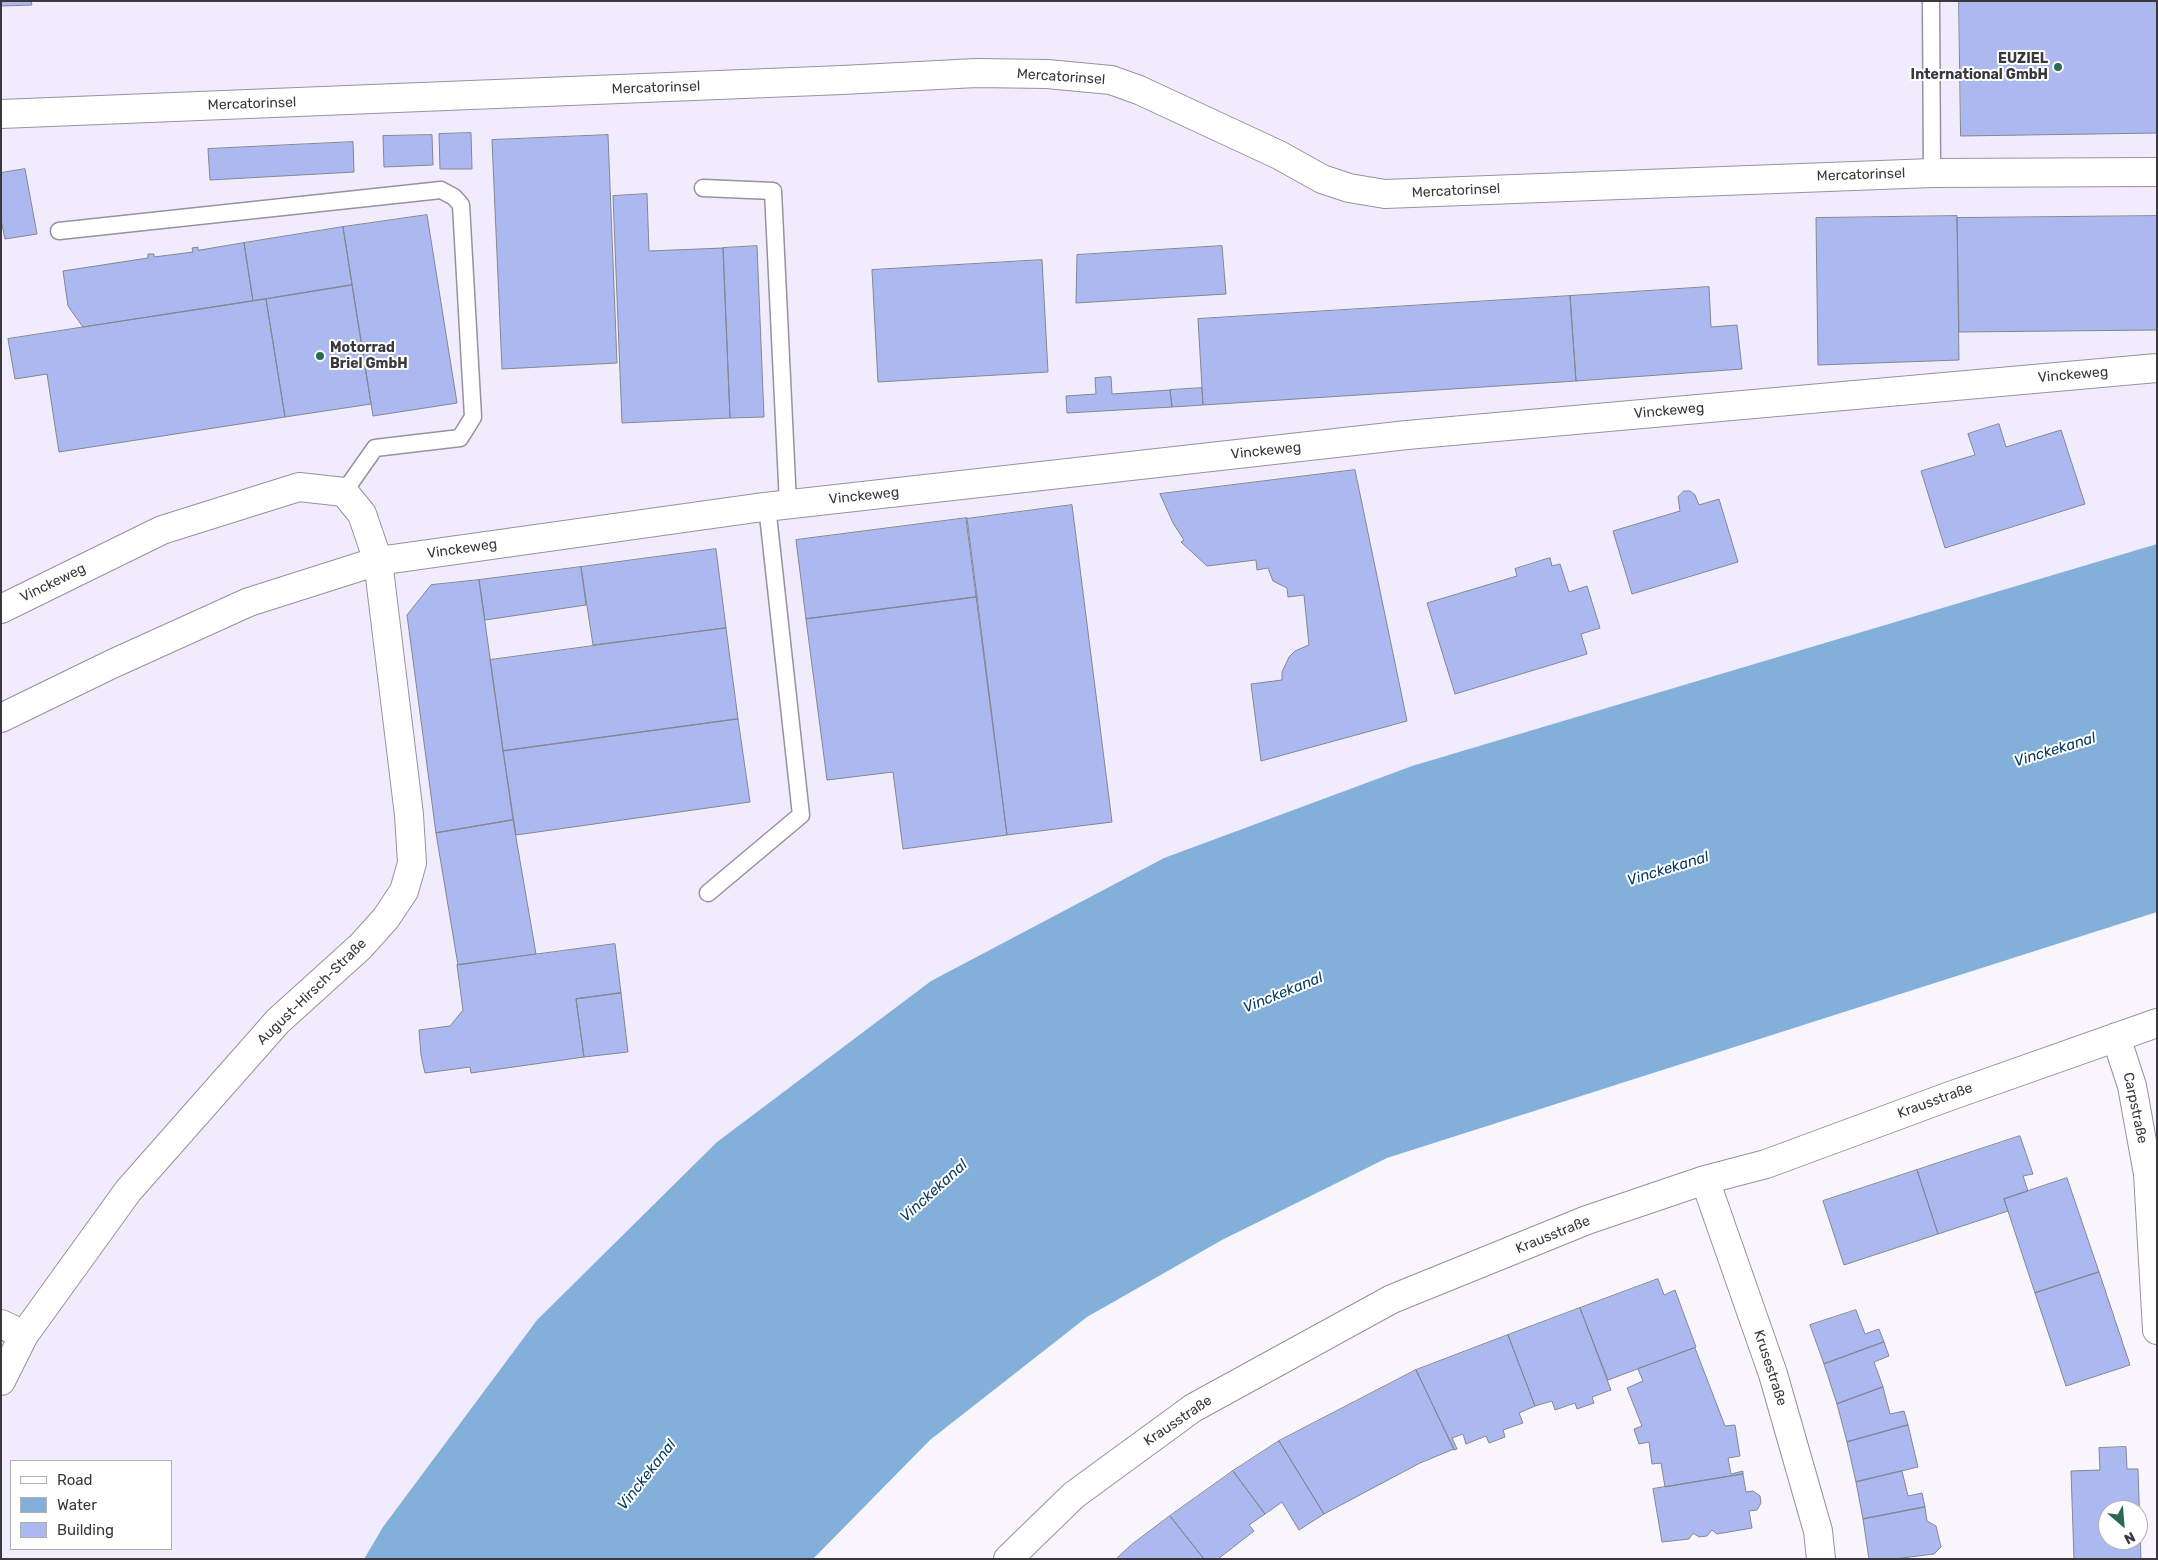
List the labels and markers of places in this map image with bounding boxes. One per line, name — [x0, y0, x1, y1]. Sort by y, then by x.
place label: EUZIEL International GmbH — [1911, 51, 2048, 84]
marker: EUZIEL International GmbH — [2052, 61, 2064, 73]
place label: Motorrad Briel GmbH — [330, 340, 408, 372]
marker: Motorrad Briel GmbH — [314, 350, 326, 362]

